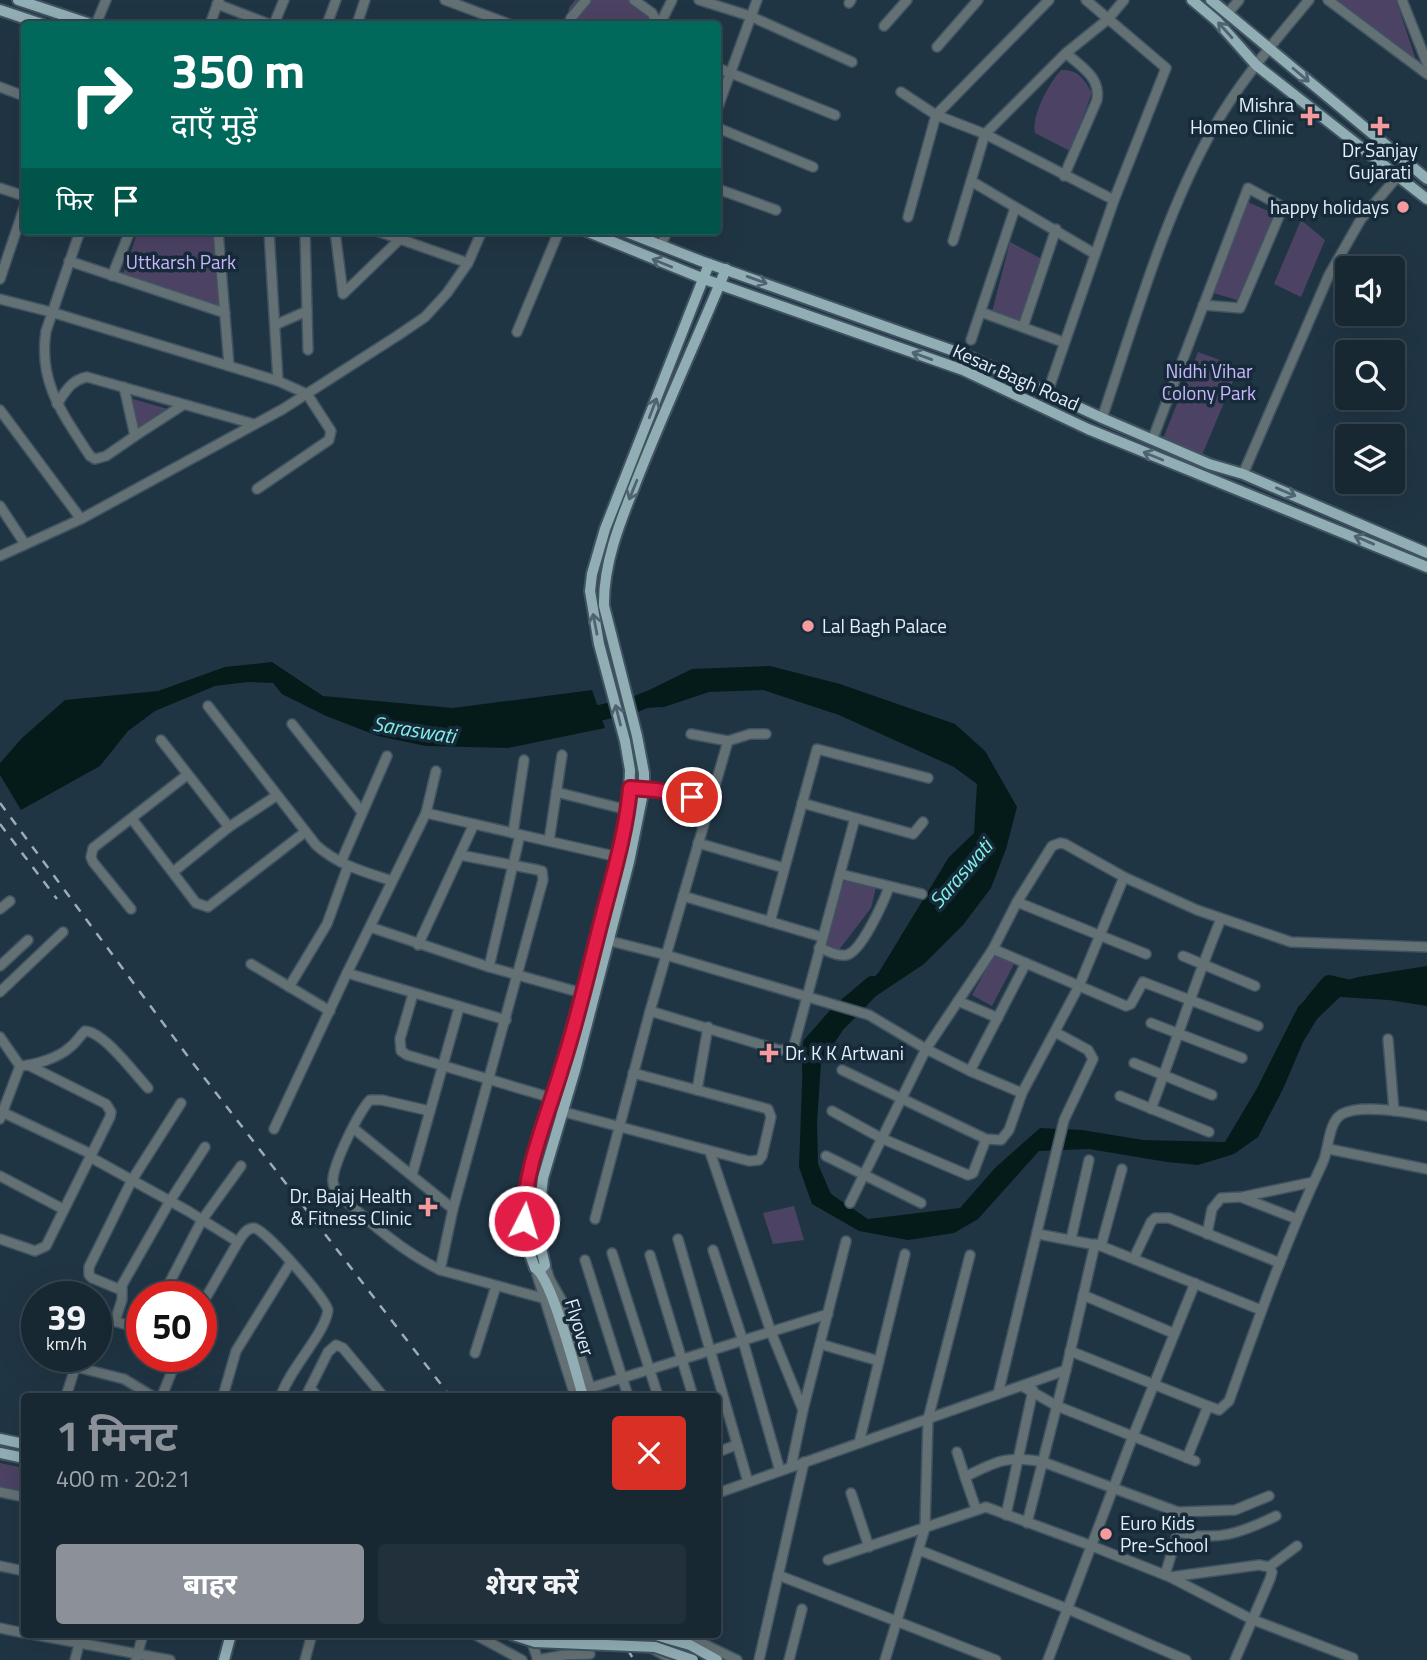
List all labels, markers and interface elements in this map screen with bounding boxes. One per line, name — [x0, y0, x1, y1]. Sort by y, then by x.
one-way arrow — [1217, 21, 1233, 39]
text: 350 m — [171, 32, 305, 107]
icon: right — [56, 49, 147, 140]
one-way arrow — [1292, 67, 1310, 83]
place label: Mishra Homeo Clinic — [1190, 90, 1294, 141]
text: दाएँ मुड़ें — [171, 100, 257, 148]
marker: Mishra Homeo Clinic — [1300, 106, 1320, 126]
marker: Dr Sanjay Gujarati — [1370, 116, 1390, 136]
place label: Dr Sanjay Gujarati — [1342, 135, 1418, 186]
text: फिर — [56, 181, 93, 220]
icon: arrive — [107, 182, 145, 220]
place label: happy holidays — [1270, 192, 1389, 221]
marker: happy holidays — [1395, 199, 1411, 215]
park label: Uttkarsh Park — [126, 247, 236, 276]
one-way arrow — [651, 255, 673, 268]
map controls — [1335, 256, 1405, 494]
button: sound — [1335, 256, 1405, 326]
one-way arrow — [745, 275, 767, 287]
street label: Kesar Bagh Road — [948, 336, 1084, 417]
button: search — [1335, 340, 1405, 410]
one-way arrow — [911, 349, 933, 361]
park label: Nidhi Vihar Colony Park — [1162, 356, 1256, 407]
one-way arrow — [648, 398, 660, 419]
button: layers — [1335, 424, 1405, 494]
one-way arrow — [1143, 448, 1164, 461]
one-way arrow — [626, 479, 639, 501]
one-way arrow — [1275, 486, 1296, 499]
one-way arrow — [1354, 533, 1375, 546]
place label: Lal Bagh Palace — [822, 611, 947, 640]
one-way arrow — [588, 613, 601, 636]
marker: Lal Bagh Palace — [800, 618, 816, 634]
one-way arrow — [611, 705, 624, 727]
water label: Saraswati — [370, 707, 461, 752]
pin — [662, 767, 722, 827]
icon: arrive — [673, 778, 711, 816]
water label: Saraswati — [921, 829, 1001, 915]
place label: Dr. K K Artwani — [785, 1038, 904, 1067]
marker: Dr. K K Artwani — [759, 1043, 779, 1063]
place label: Dr. Bajaj Health & Fitness Clinic — [290, 1181, 412, 1232]
position arrow — [487, 1184, 561, 1258]
marker: Dr. Bajaj Health & Fitness Clinic — [418, 1197, 438, 1217]
speed limit sign: 50 — [126, 1281, 217, 1372]
text: 39 — [47, 1290, 86, 1344]
street label: Flyover — [558, 1295, 603, 1359]
text: km/h — [46, 1330, 87, 1357]
text: 1 मिनट — [56, 1403, 177, 1467]
button: close — [612, 1416, 686, 1490]
text: 400 m · 20:21 — [56, 1461, 191, 1496]
place label: Euro Kids Pre-School — [1120, 1508, 1208, 1559]
marker: Euro Kids Pre-School — [1098, 1526, 1114, 1542]
button: बाहर — [56, 1544, 364, 1624]
button: शेयर करें — [378, 1544, 686, 1624]

